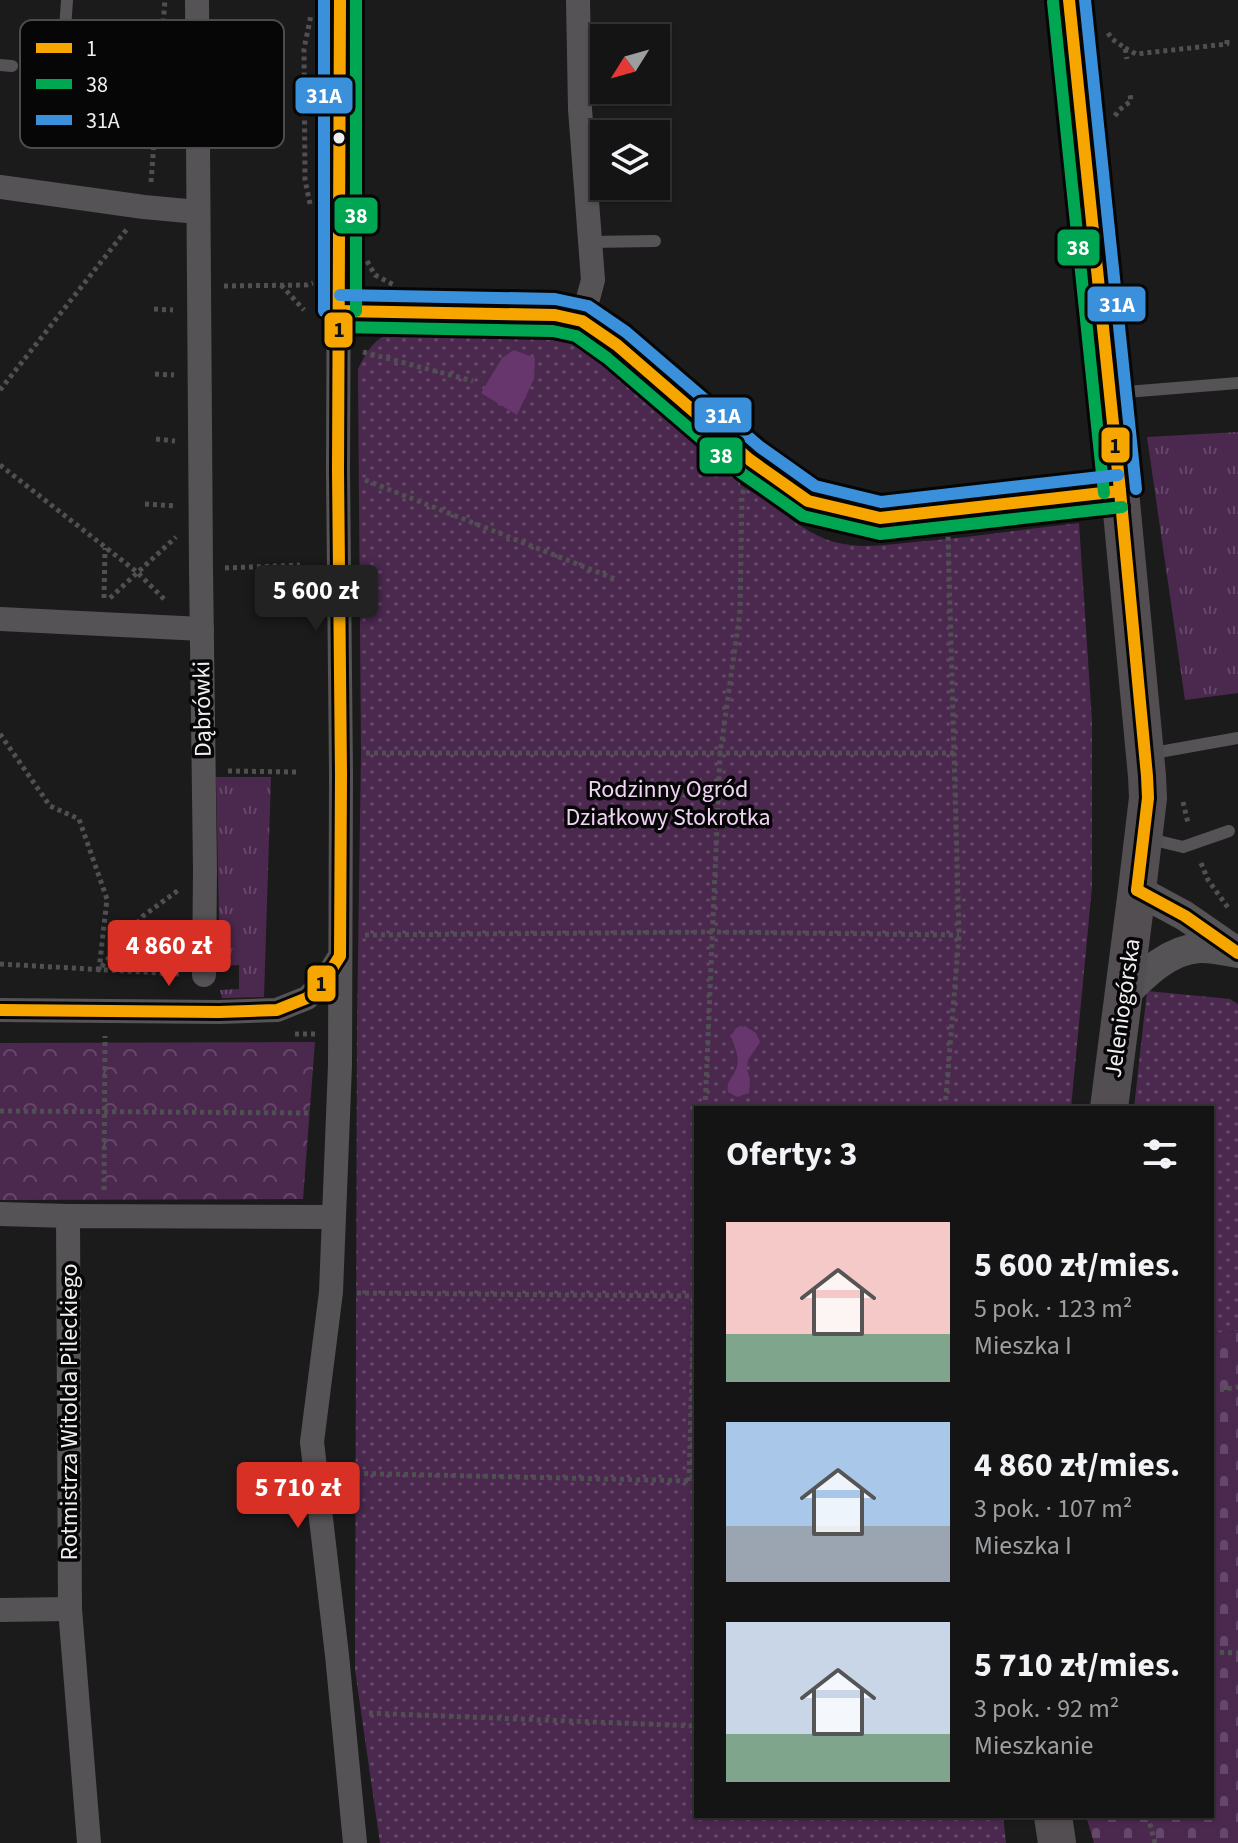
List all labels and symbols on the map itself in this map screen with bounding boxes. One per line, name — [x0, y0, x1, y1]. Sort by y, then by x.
legend — [20, 20, 284, 148]
north arrow — [590, 24, 670, 104]
text: 1 — [86, 33, 97, 65]
text: 38 — [86, 69, 108, 101]
line badge: 31A — [294, 76, 354, 115]
text: 31A — [306, 80, 342, 112]
text: 31A — [86, 105, 120, 137]
unlabelled marker — [331, 130, 347, 146]
line badge: 38 — [333, 196, 379, 235]
text: 38 — [344, 200, 368, 232]
line badge: 38 — [1056, 228, 1101, 267]
text: 38 — [1066, 232, 1090, 264]
line badge: 31A — [1086, 285, 1147, 323]
text: 31A — [1099, 289, 1135, 321]
line badge: 1 — [323, 311, 354, 349]
text: 1 — [333, 314, 345, 346]
line badge: 31A — [693, 396, 753, 434]
text: 31A — [705, 400, 741, 432]
line badge: 1 — [1100, 426, 1131, 464]
text: 1 — [1109, 430, 1121, 462]
line badge: 38 — [698, 436, 744, 475]
text: 38 — [709, 440, 733, 472]
pin: 5 600 zł — [233, 565, 399, 633]
street label: Dąbrówki — [184, 661, 221, 757]
park label: Rodzinny Ogród Działkowy Stokrotka — [565, 772, 771, 835]
pin: 4 860 zł — [86, 920, 252, 988]
street label: Jeleniogórska — [1095, 936, 1150, 1080]
line badge: 1 — [306, 964, 337, 1003]
text: 1 — [315, 968, 327, 1000]
street label: Rotmistrza Witolda Pileckiego — [52, 1264, 87, 1560]
pin: 5 710 zł — [215, 1462, 381, 1530]

